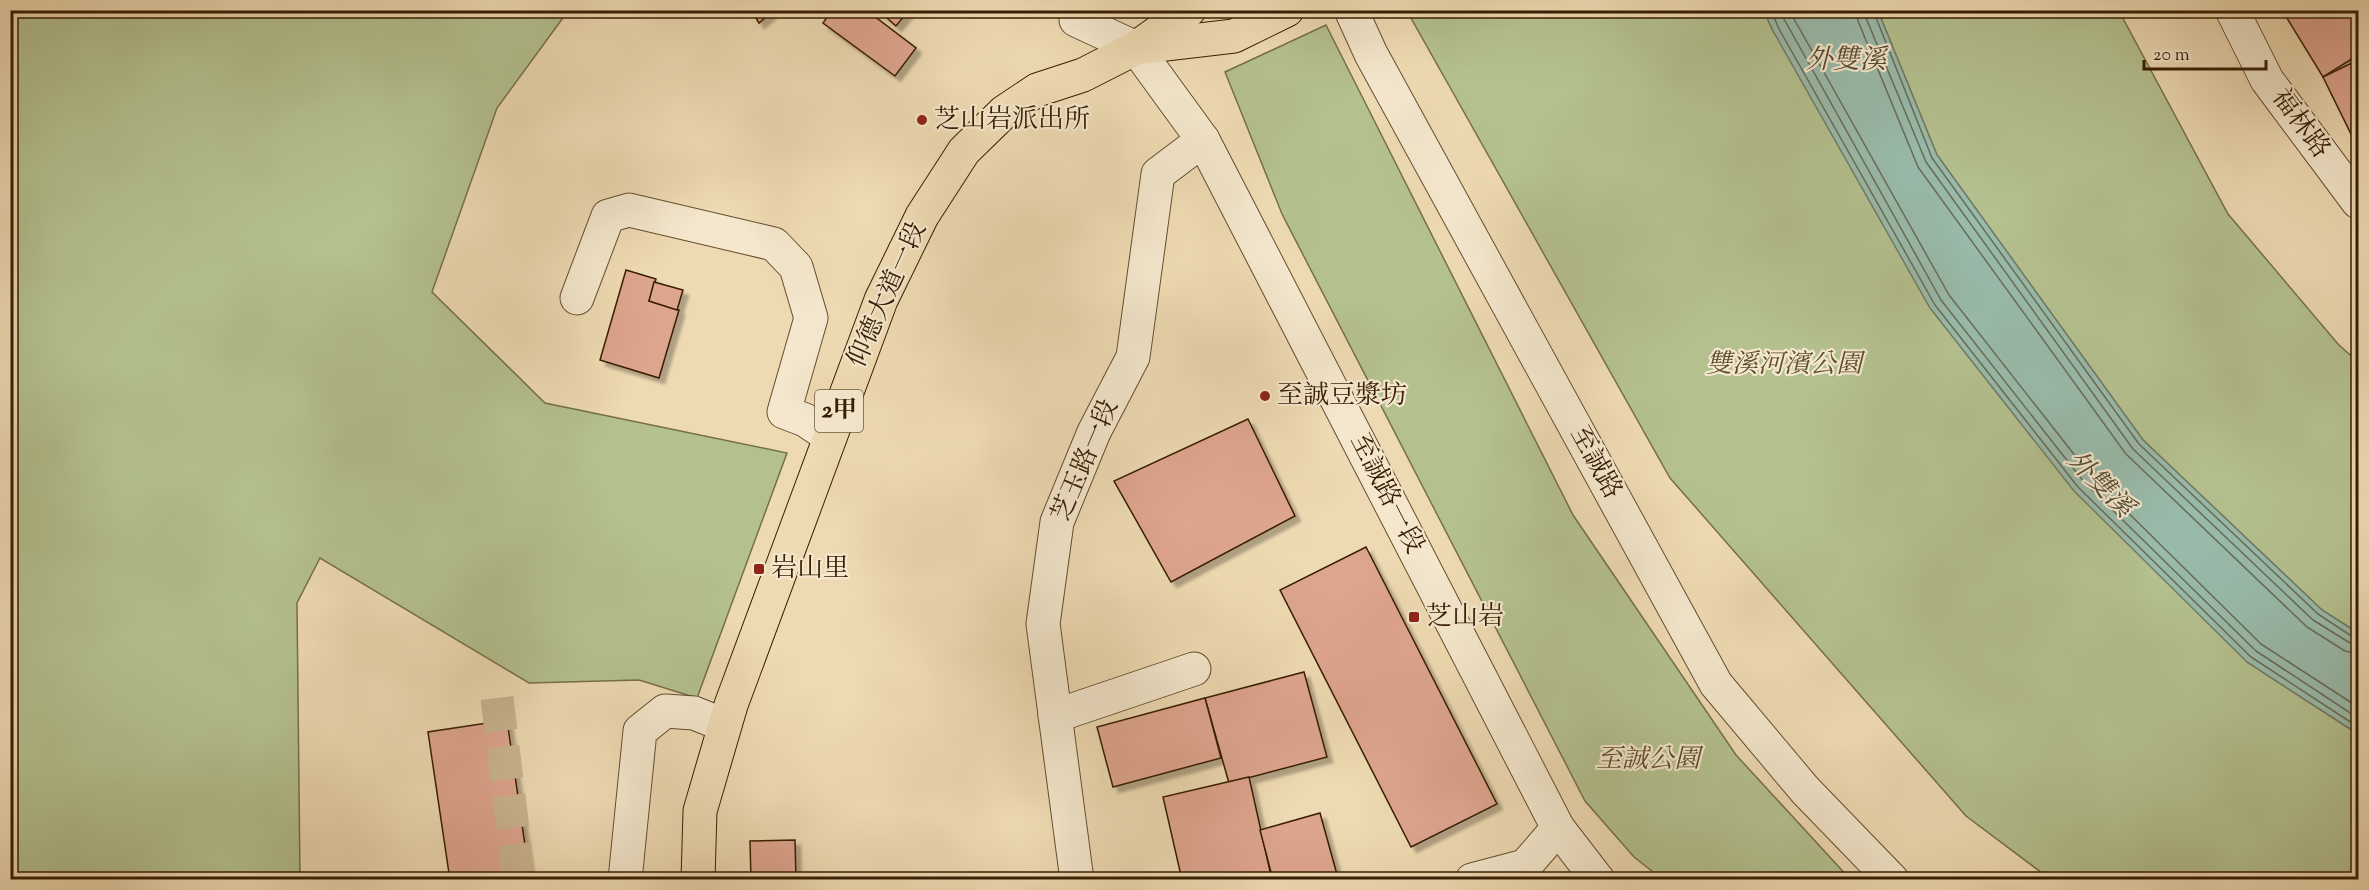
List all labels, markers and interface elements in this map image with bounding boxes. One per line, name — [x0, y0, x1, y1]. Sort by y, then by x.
scale bar — [2144, 33, 2266, 71]
water label: 外雙溪 — [1806, 42, 1889, 81]
text: 20 m — [2153, 43, 2190, 69]
street label: 福林路 — [2262, 82, 2338, 166]
place label: 芝山岩派出所 — [934, 102, 1090, 139]
marker: 芝山岩派出所 — [915, 113, 929, 127]
street label: 仰德大道一段 — [839, 216, 937, 374]
park label: 雙溪河濱公園 — [1706, 347, 1866, 384]
place label: 至誠豆漿坊 — [1277, 378, 1407, 415]
marker: 至誠豆漿坊 — [1258, 389, 1272, 403]
road number: 2甲 — [815, 390, 863, 432]
street label: 芝玉路一段 — [1044, 394, 1128, 528]
street label: 至誠路 — [1560, 420, 1630, 506]
street label: 至誠路一段 — [1340, 428, 1432, 560]
water label: 外雙溪 — [2057, 443, 2144, 530]
place label: 岩山里 — [771, 551, 849, 588]
marker: 岩山里 — [752, 562, 766, 576]
place label: 芝山岩 — [1426, 599, 1504, 636]
marker: 芝山岩 — [1407, 610, 1421, 624]
park label: 至誠公園 — [1596, 742, 1704, 779]

